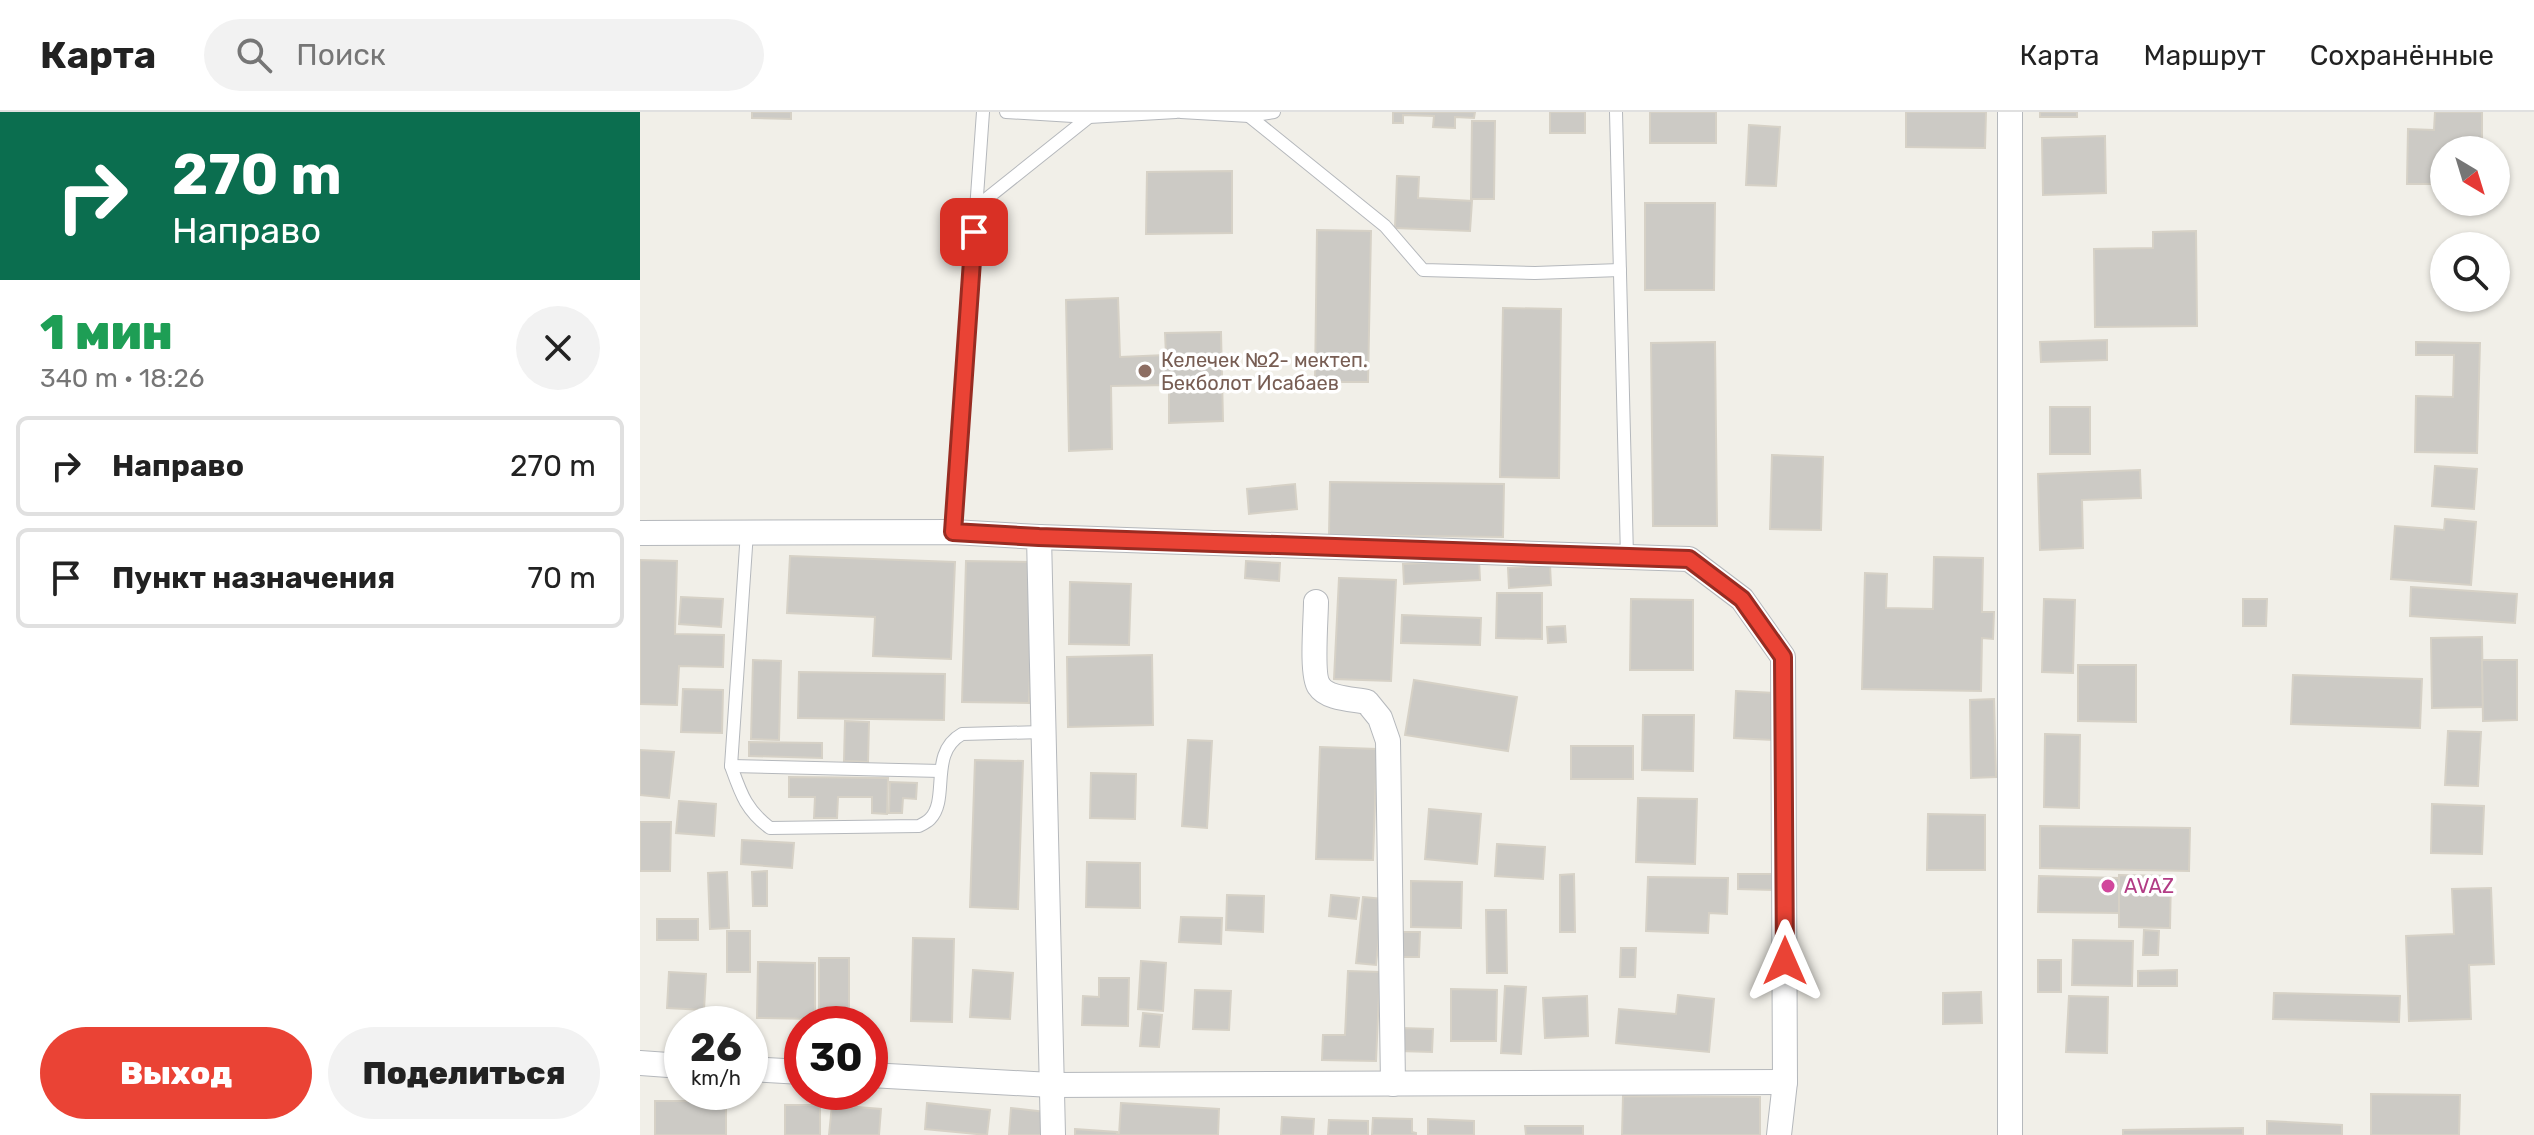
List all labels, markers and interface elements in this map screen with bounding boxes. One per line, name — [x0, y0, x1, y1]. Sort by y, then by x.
search box — [204, 19, 764, 91]
text: Карта — [40, 32, 156, 78]
icon: search — [232, 33, 276, 77]
text: Поиск — [296, 37, 386, 73]
text: Карта — [2020, 39, 2099, 72]
text: Маршрут — [2143, 39, 2266, 72]
text: Сохранённые — [2310, 39, 2494, 72]
north arrow — [2430, 136, 2510, 216]
map controls — [2430, 136, 2510, 312]
text: 270 m — [172, 142, 342, 208]
icon: right — [40, 144, 144, 248]
pin — [940, 198, 1008, 266]
text: Направо — [172, 209, 321, 252]
icon: arrive — [952, 210, 996, 254]
button: search — [2430, 232, 2510, 312]
text: 1 мин — [40, 304, 173, 361]
button: close — [516, 306, 600, 390]
place label: Келечек №2- мектеп. Бекболот Исабаев — [1161, 348, 1368, 395]
marker: Келечек №2- мектеп. Бекболот Исабаев — [1136, 362, 1154, 380]
text: 340 m · 18:26 — [40, 363, 204, 394]
icon: right — [44, 444, 88, 488]
text: Направо — [112, 448, 244, 484]
text: 270 m — [510, 448, 596, 484]
icon: arrive — [44, 556, 88, 600]
text: Пункт назначения — [112, 560, 395, 596]
text: 70 m — [528, 560, 596, 596]
place label: AVAZ — [2124, 874, 2174, 898]
marker: AVAZ — [2099, 877, 2117, 895]
position arrow — [1743, 919, 1827, 1003]
speed limit sign: 30 — [784, 1006, 888, 1110]
text: 26 — [690, 1024, 742, 1071]
button: Выход — [40, 1027, 312, 1119]
button: Поделиться — [328, 1027, 600, 1119]
text: km/h — [691, 1066, 741, 1090]

